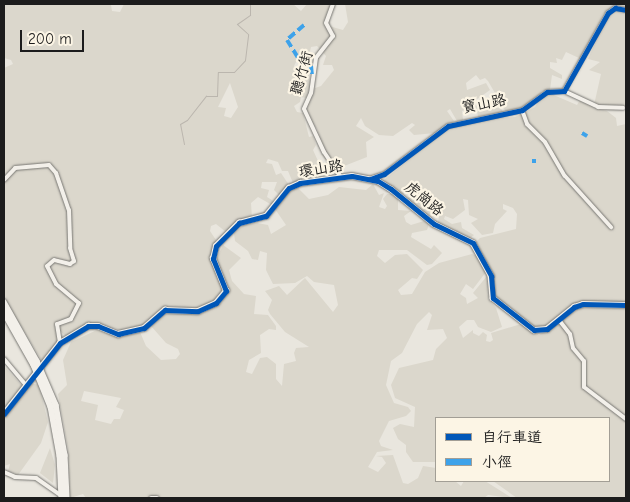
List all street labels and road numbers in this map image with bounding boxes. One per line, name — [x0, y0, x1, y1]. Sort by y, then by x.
street label: 聽竹街 — [287, 49, 317, 97]
street label: 寶山路 — [460, 91, 508, 117]
street label: 環山路 — [297, 157, 345, 181]
street label: 虎崗路 — [401, 178, 447, 220]

